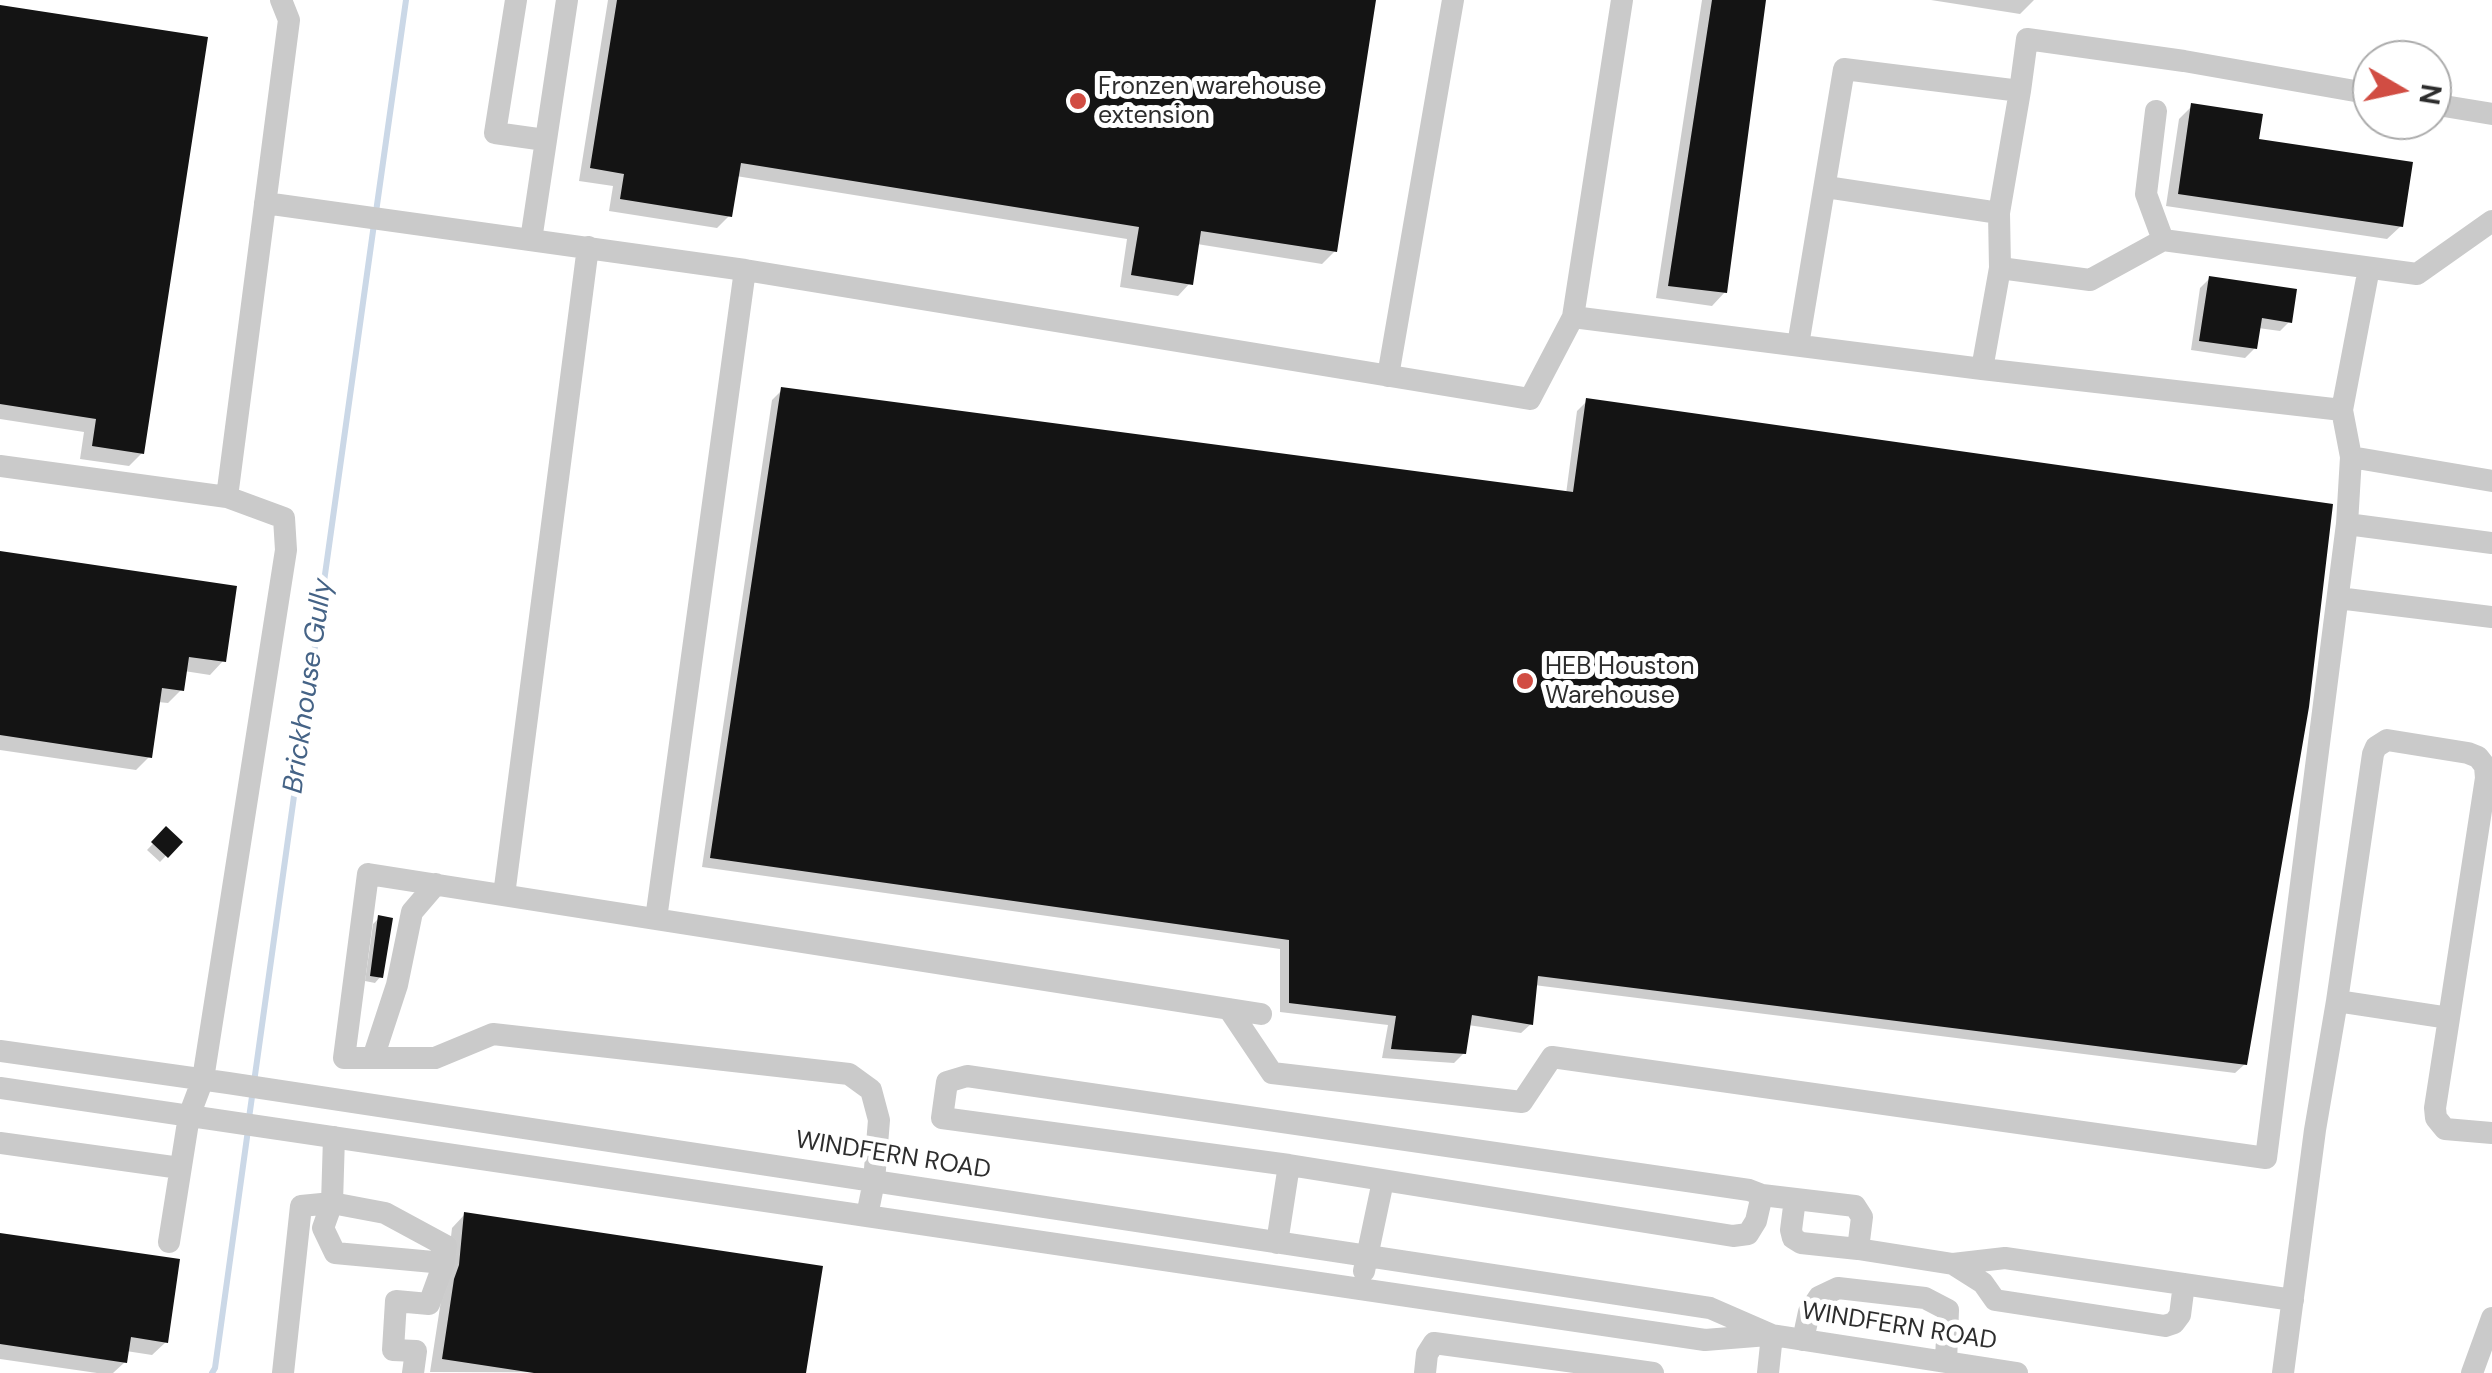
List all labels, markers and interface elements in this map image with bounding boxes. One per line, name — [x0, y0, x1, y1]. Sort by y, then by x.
north arrow — [2352, 40, 2452, 140]
place label: Fronzen warehouse extension — [1098, 72, 1321, 131]
text: N — [2410, 81, 2450, 107]
marker: Fronzen warehouse extension — [1067, 90, 1089, 112]
water label: Brickhouse Gully — [277, 577, 341, 795]
place label: HEB Houston Warehouse — [1545, 652, 1695, 711]
marker: HEB Houston Warehouse — [1514, 670, 1536, 692]
street label: WINDFERN ROAD — [793, 1126, 993, 1186]
street label: WINDFERN ROAD — [1799, 1297, 1999, 1357]

